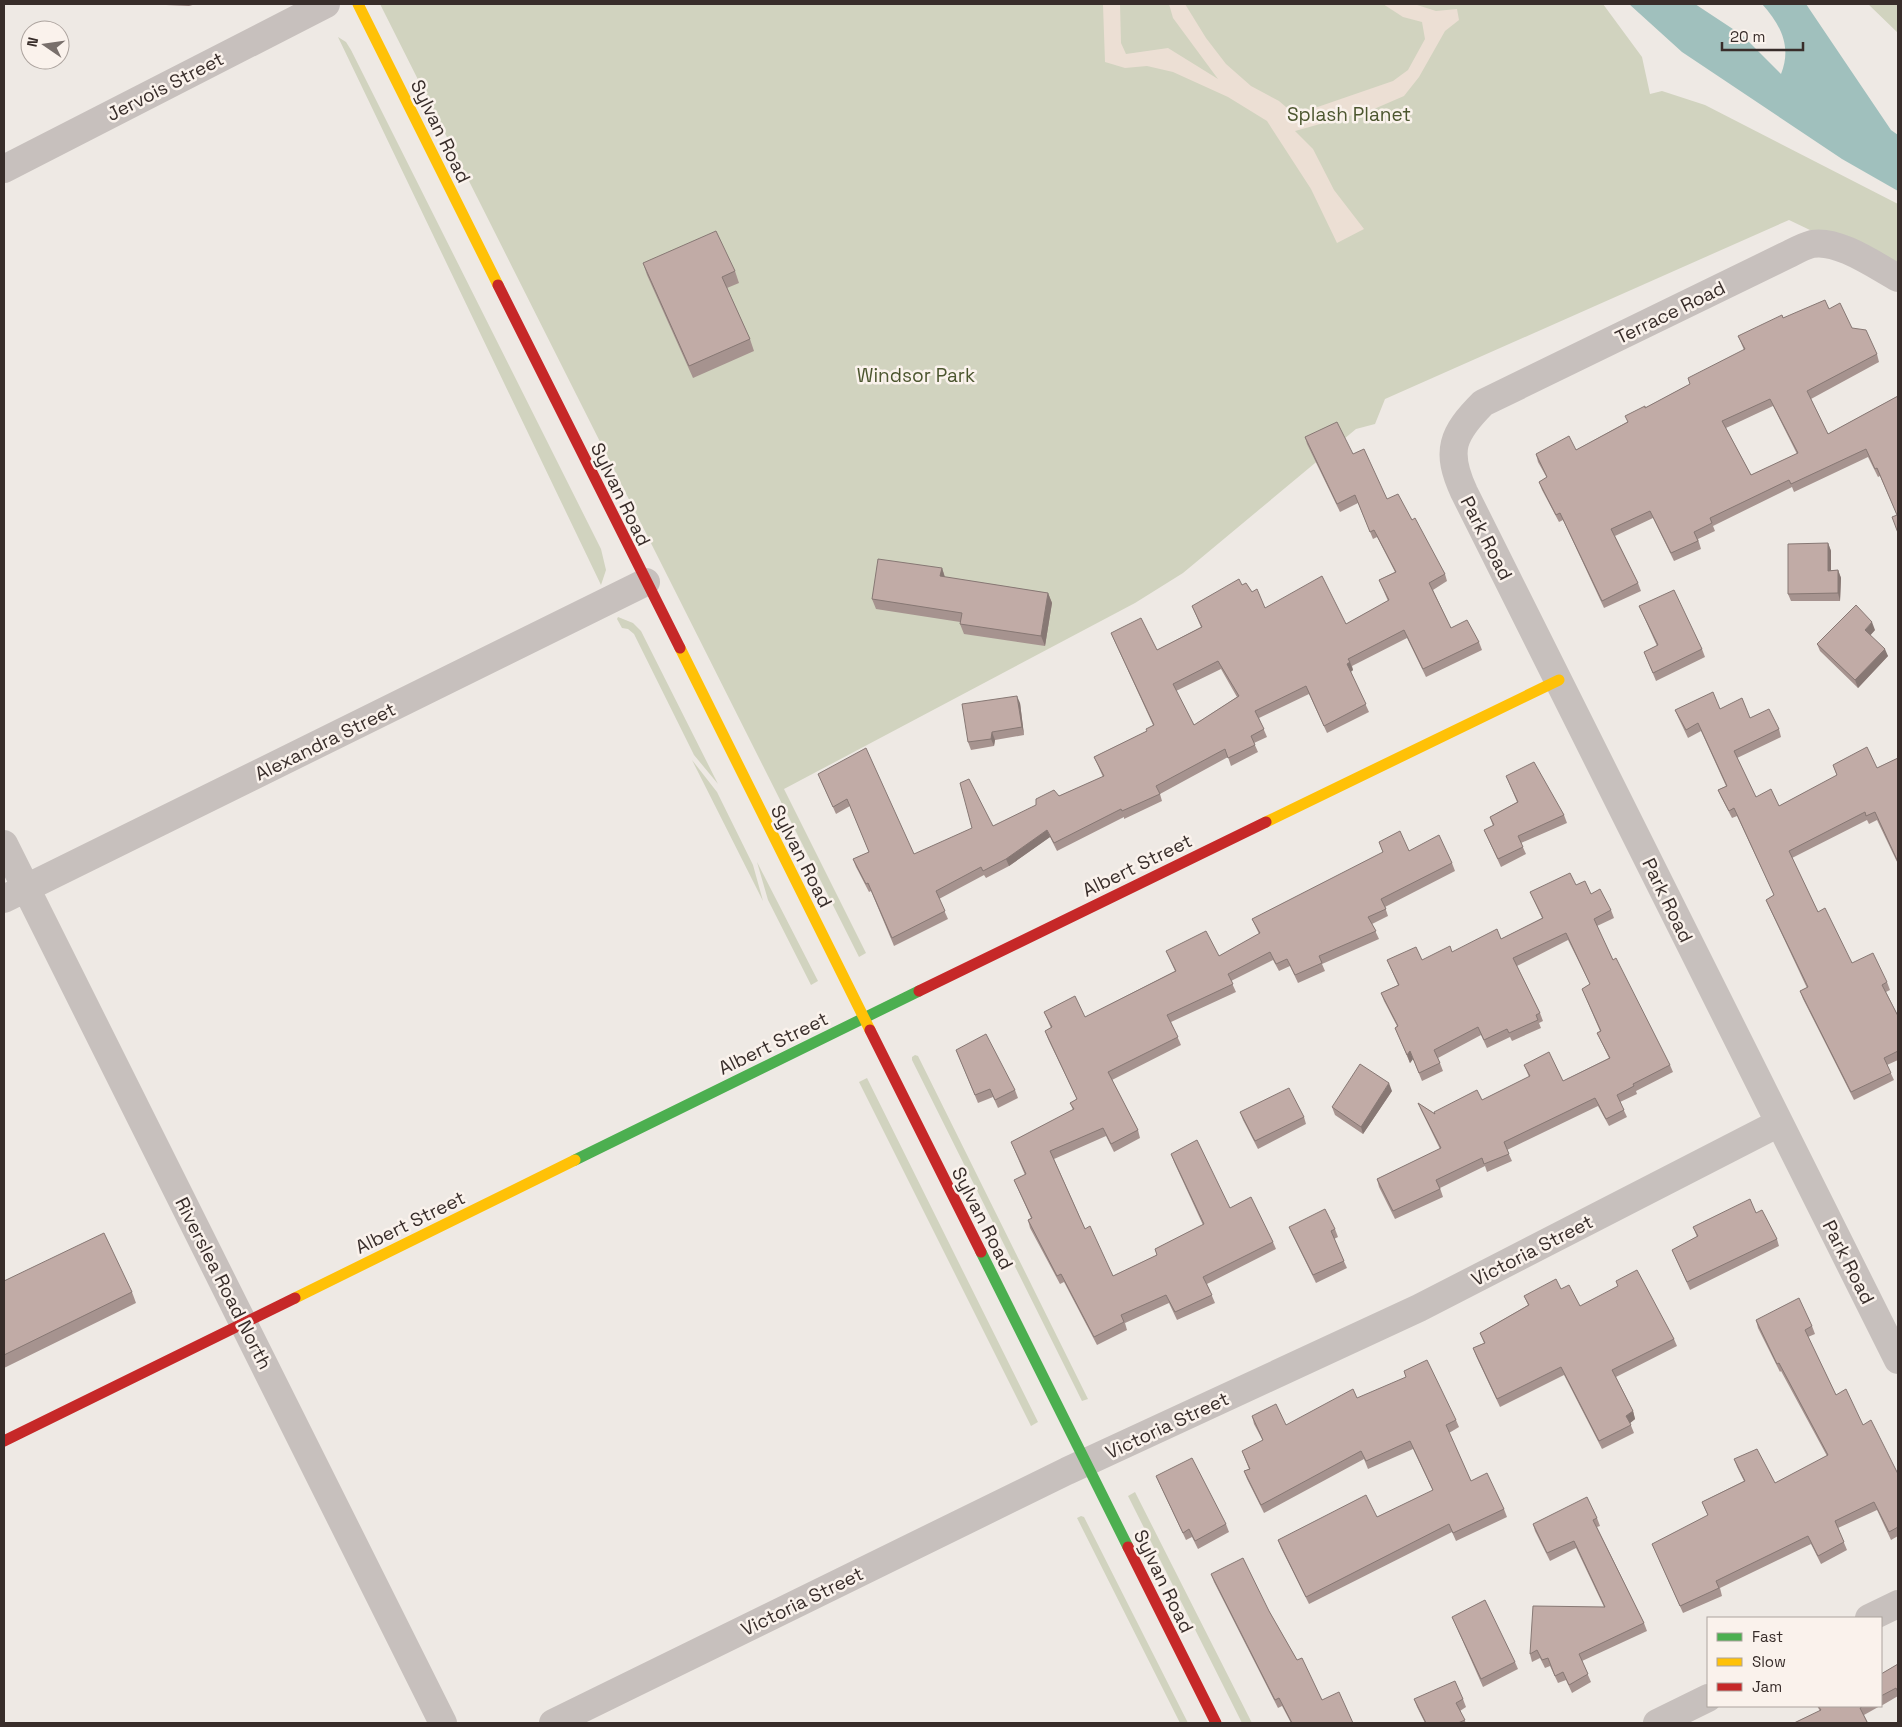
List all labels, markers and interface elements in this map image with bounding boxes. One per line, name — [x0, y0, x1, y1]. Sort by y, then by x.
north arrow — [20, 20, 70, 70]
scale bar — [1722, 20, 1803, 52]
text: 20 m — [1730, 27, 1765, 46]
text: N — [23, 35, 42, 49]
street label: Jervois Street — [102, 46, 228, 127]
street label: Sylvan Road — [405, 75, 476, 187]
park label: Splash Planet — [1287, 102, 1411, 127]
street label: Terrace Road — [1611, 275, 1729, 350]
park label: Windsor Park — [857, 363, 975, 388]
street label: Sylvan Road — [585, 438, 656, 550]
street label: Park Road — [1455, 492, 1518, 584]
street label: Alexandra Street — [251, 697, 400, 786]
street label: Sylvan Road — [765, 801, 838, 912]
street label: Albert Street — [1078, 828, 1196, 903]
street label: Park Road — [1636, 854, 1699, 947]
street label: Albert Street — [714, 1006, 832, 1081]
street label: Sylvan Road — [946, 1163, 1019, 1274]
street label: Albert Street — [351, 1185, 469, 1260]
street label: Riverslea Road North — [169, 1193, 278, 1373]
street label: Victoria Street — [1467, 1209, 1597, 1292]
street label: Park Road — [1817, 1216, 1880, 1308]
street label: Victoria Street — [1102, 1386, 1233, 1465]
street label: Sylvan Road — [1128, 1525, 1199, 1637]
street label: Victoria Street — [737, 1561, 868, 1642]
legend — [1707, 1617, 1882, 1707]
text: Fast — [1752, 1627, 1783, 1646]
text: Slow — [1752, 1652, 1786, 1671]
text: Jam — [1752, 1677, 1782, 1696]

